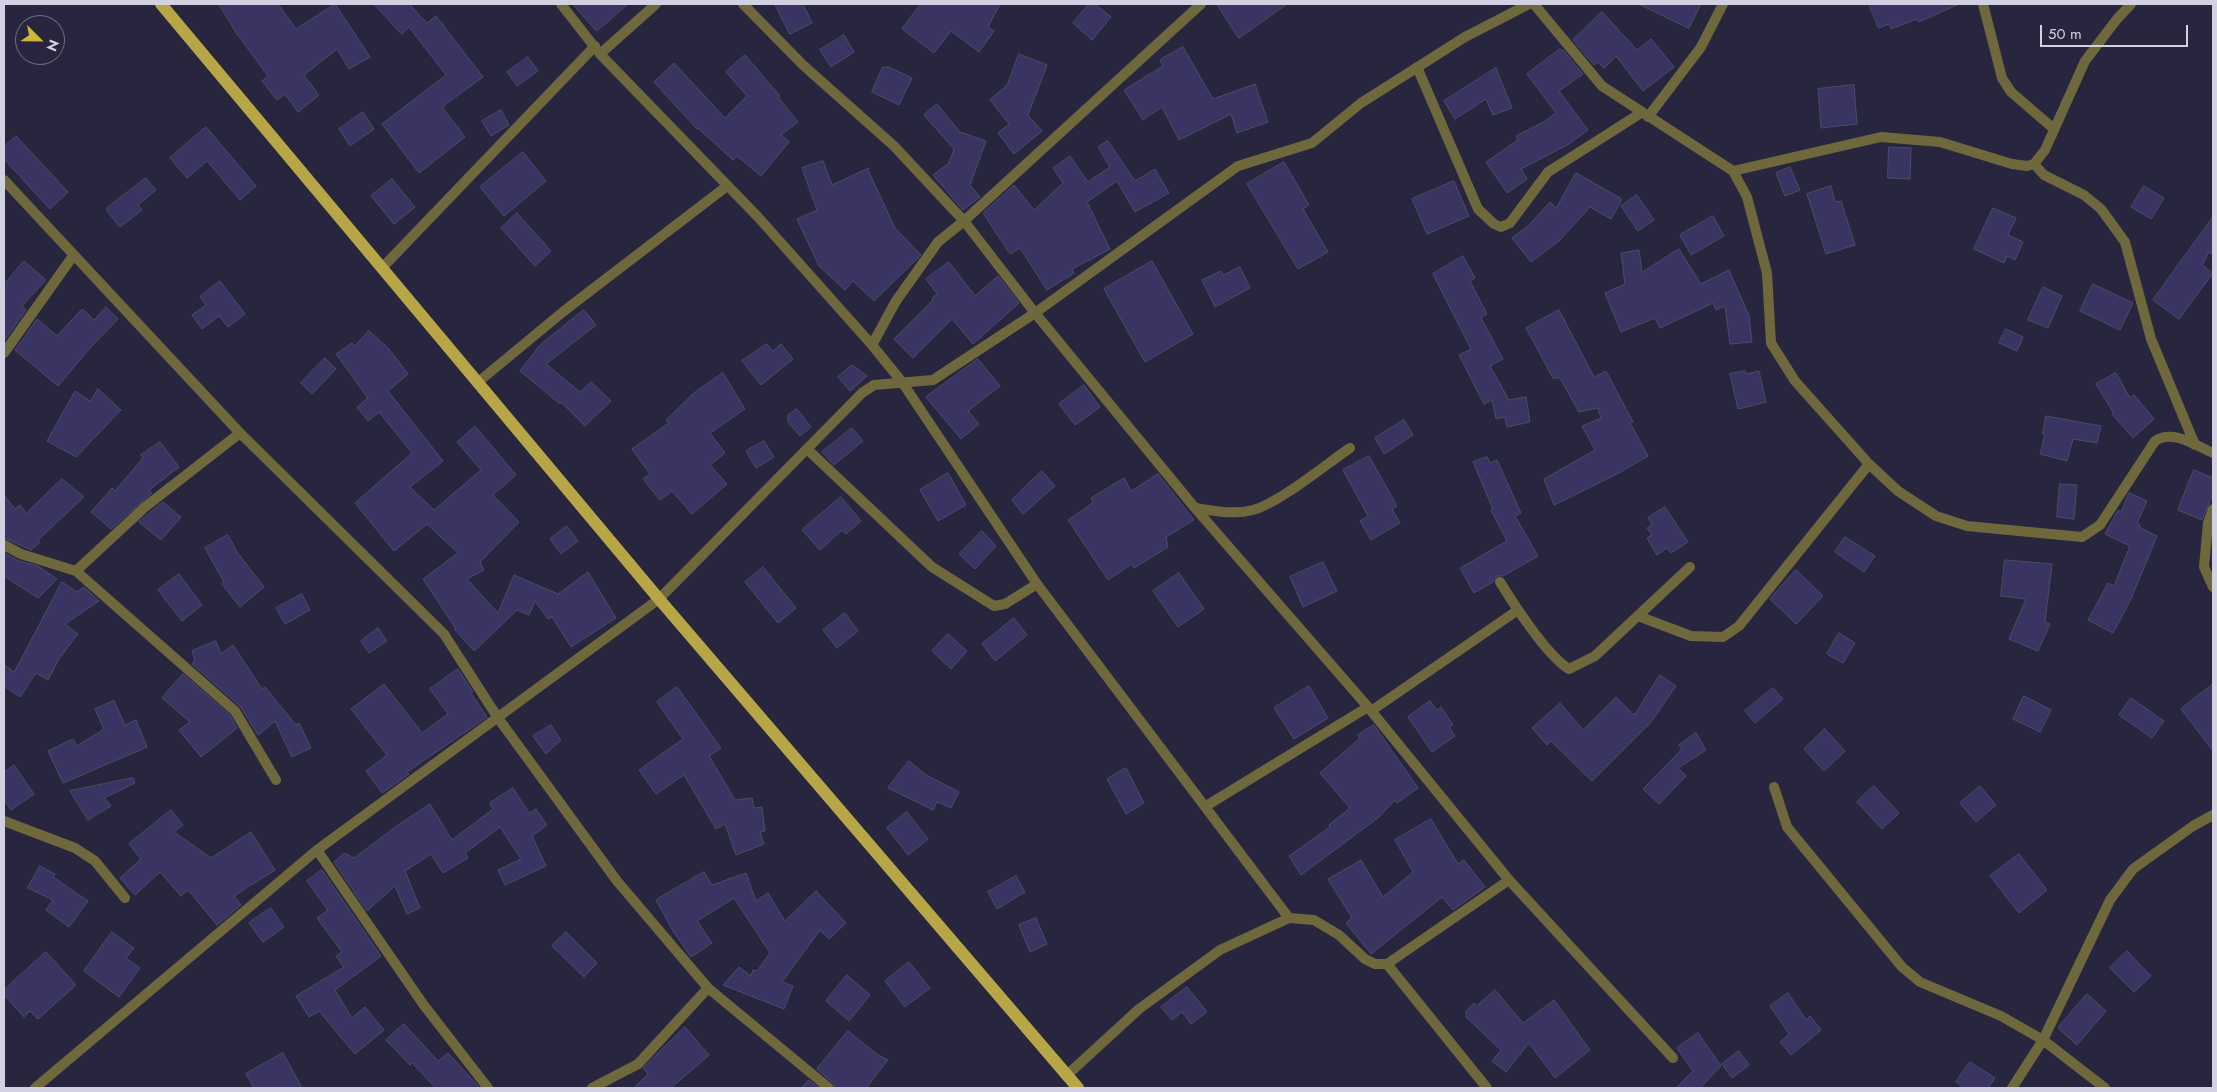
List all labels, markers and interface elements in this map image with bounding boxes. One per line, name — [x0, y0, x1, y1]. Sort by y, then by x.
north arrow — [15, 15, 65, 65]
scale bar — [2042, 15, 2190, 47]
text: 50 m — [2048, 23, 2082, 45]
text: N — [42, 36, 64, 54]

